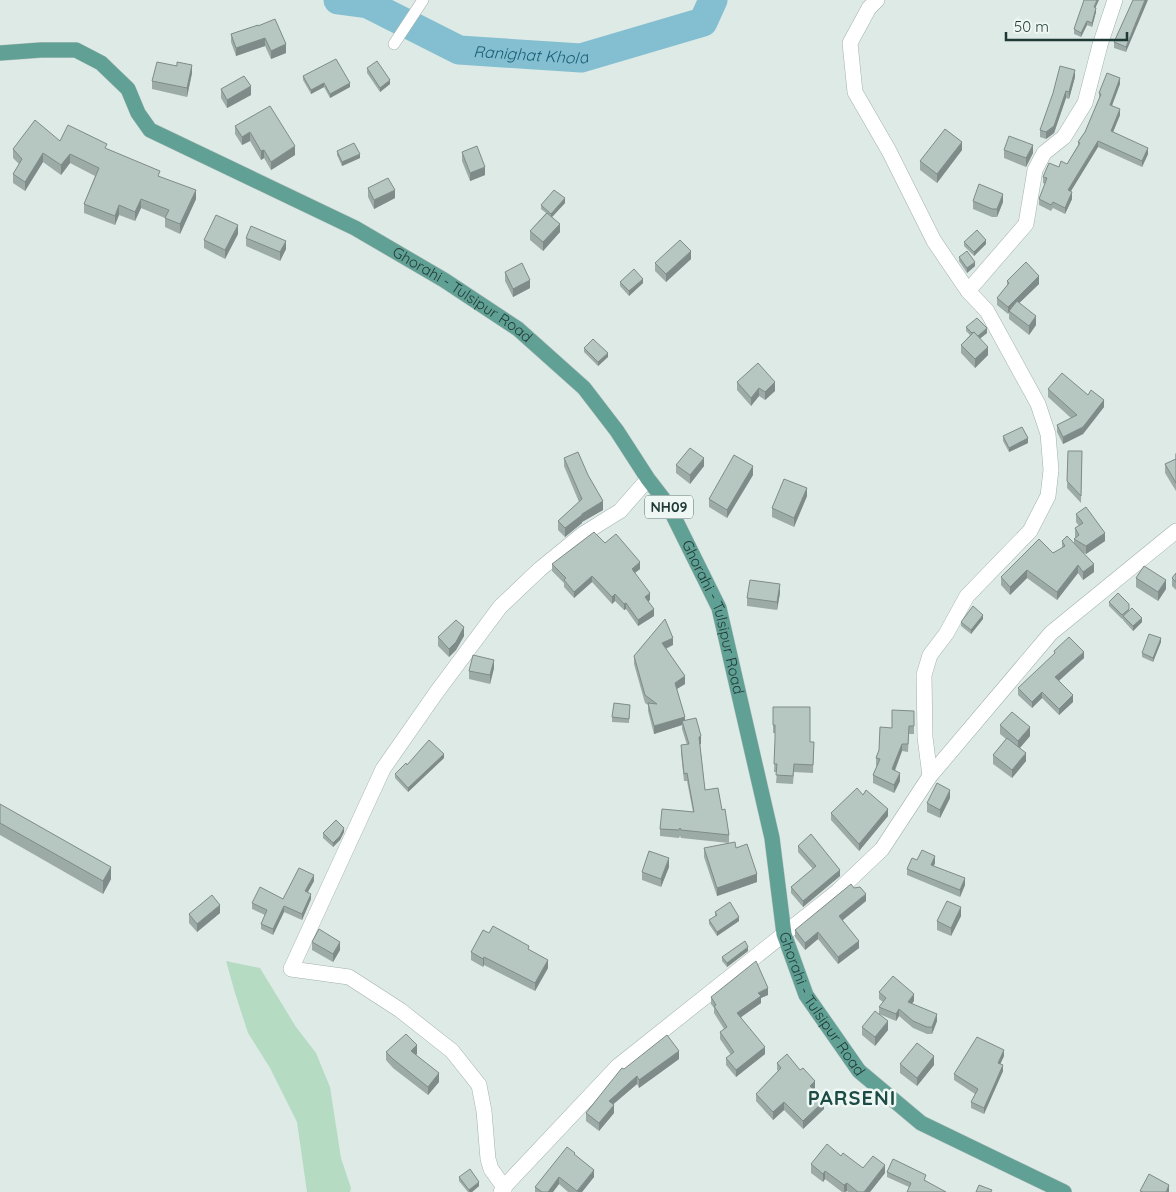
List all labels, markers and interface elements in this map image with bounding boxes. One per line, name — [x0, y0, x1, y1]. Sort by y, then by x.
scale bar — [1006, 10, 1127, 42]
text: 50 m — [1014, 17, 1049, 36]
water label: Ranighat Khola — [473, 41, 592, 68]
street label: Ghorahi - Tulsipur Road — [389, 242, 536, 346]
road number: NH09 — [645, 496, 693, 518]
street label: Ghorahi - Tulsipur Road — [678, 537, 749, 696]
street label: Ghorahi - Tulsipur Road — [775, 929, 869, 1079]
district label: PARSENI — [808, 1085, 896, 1110]

